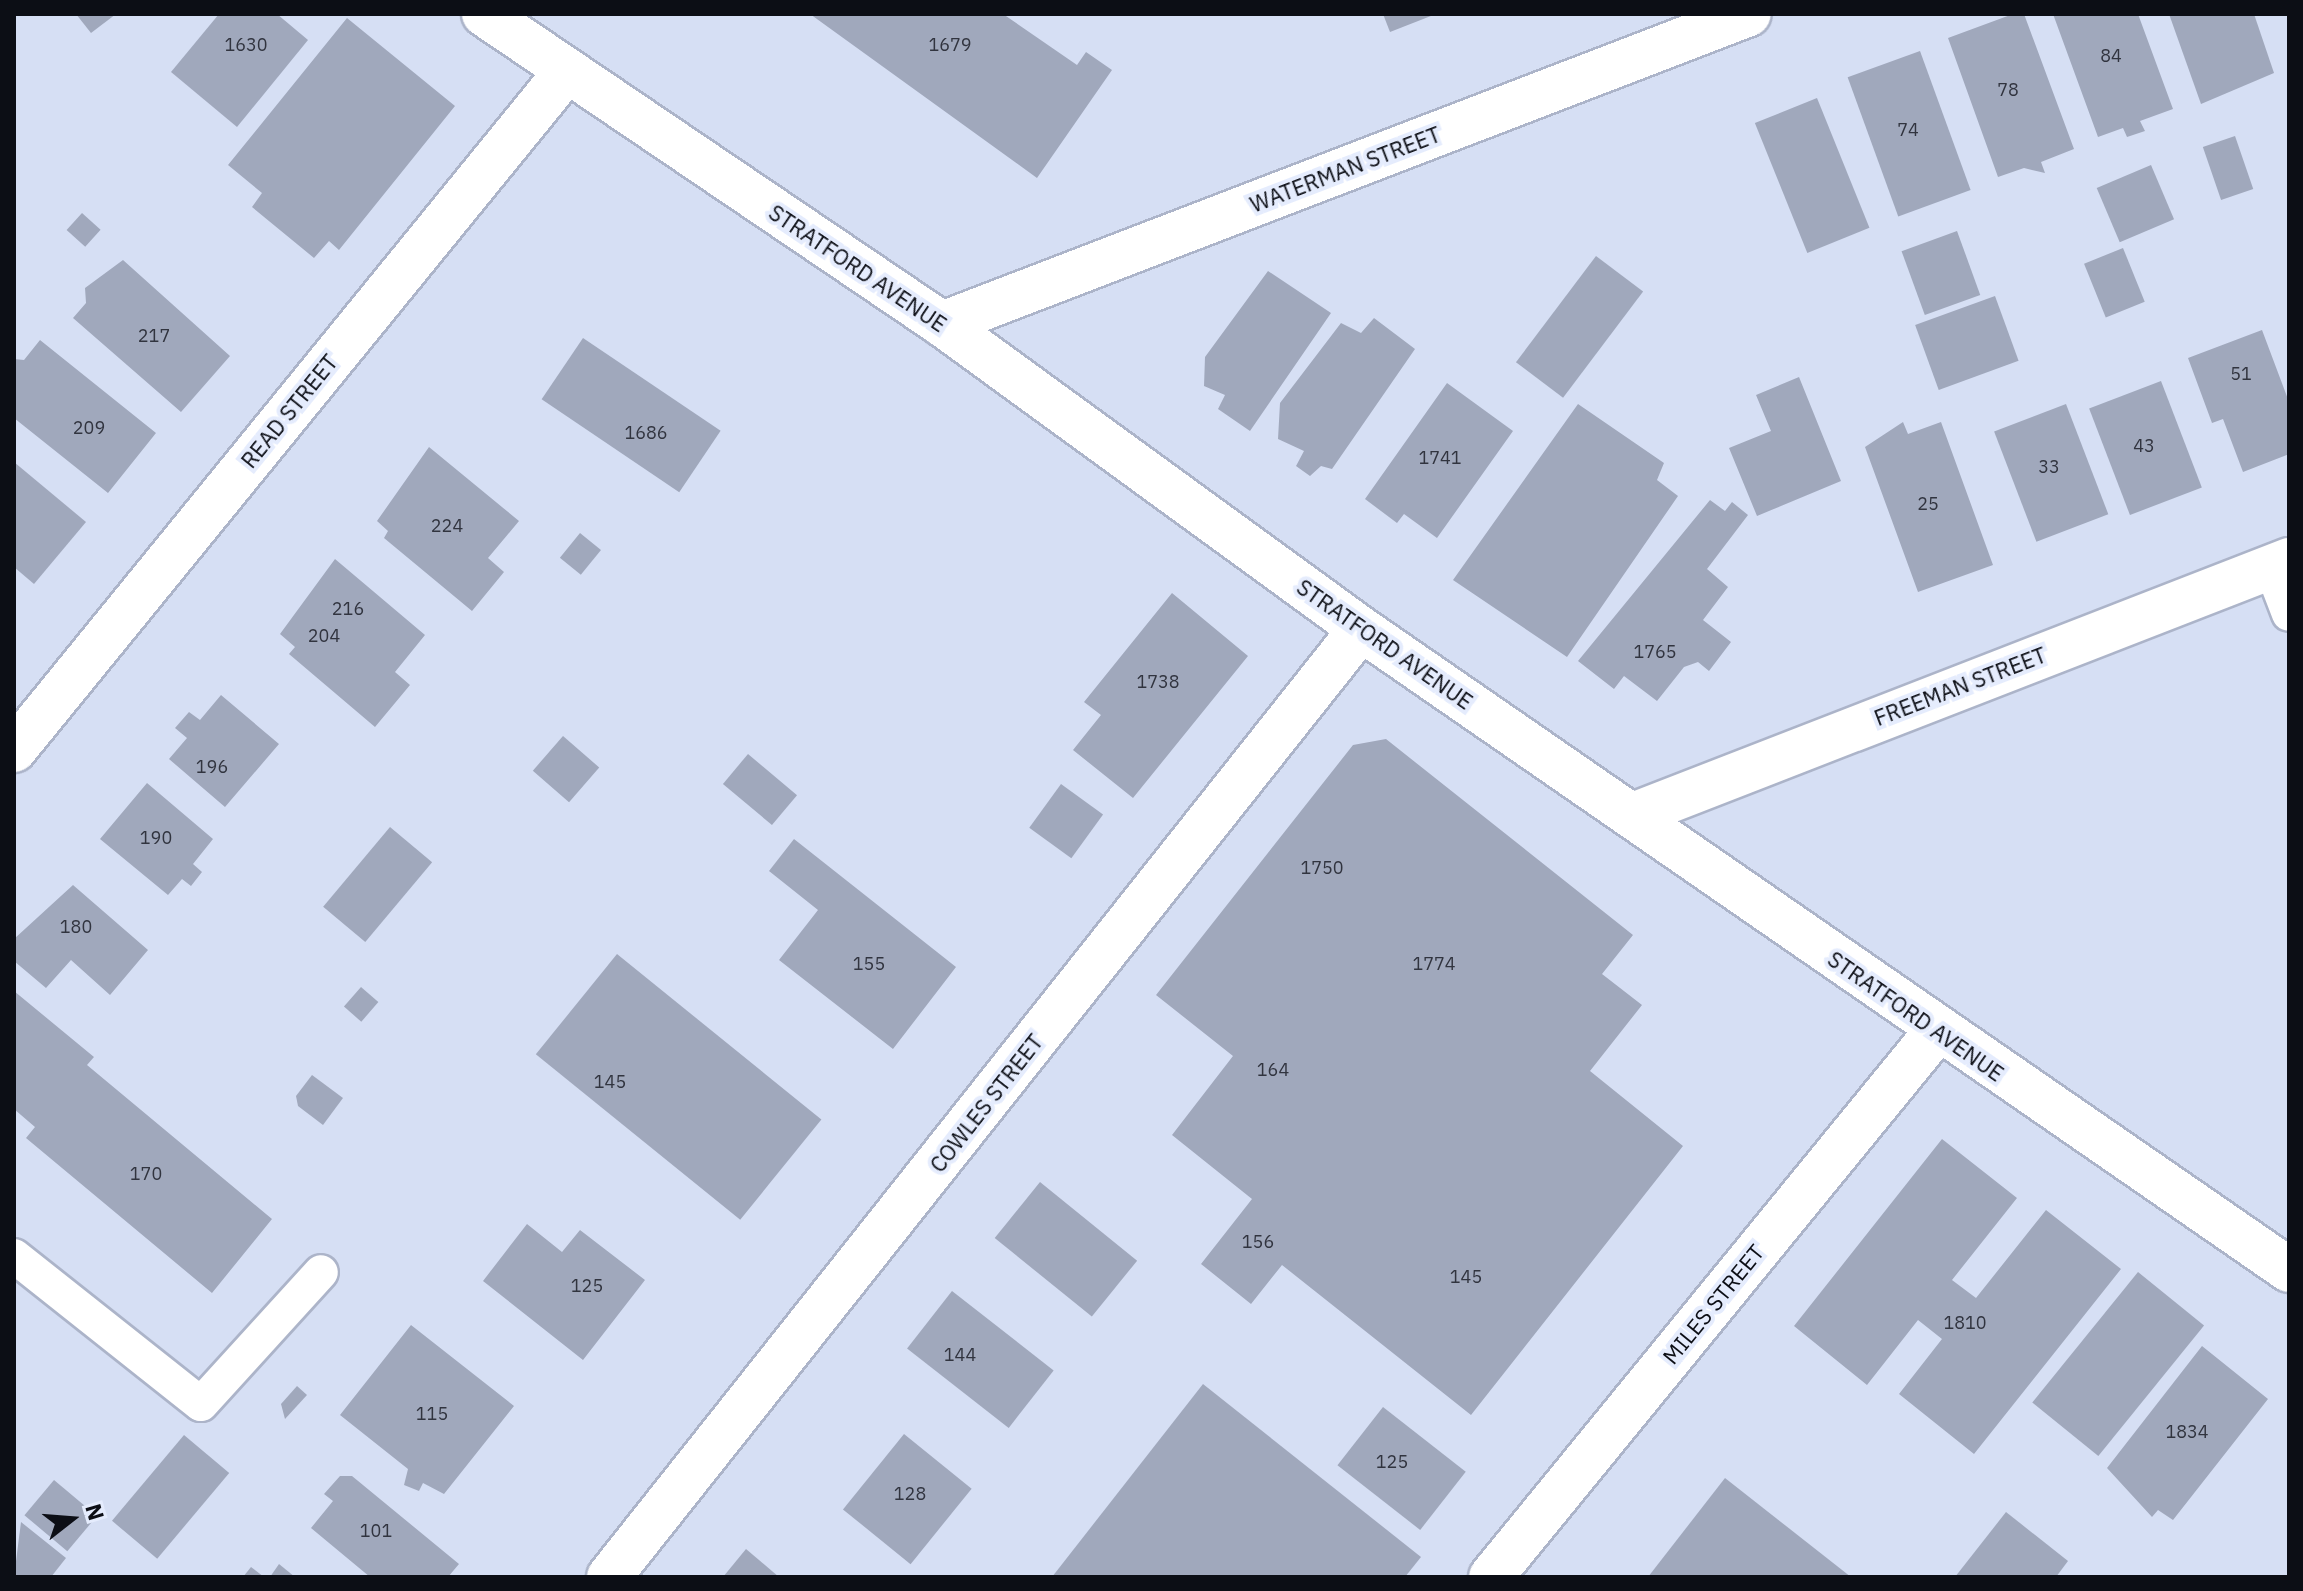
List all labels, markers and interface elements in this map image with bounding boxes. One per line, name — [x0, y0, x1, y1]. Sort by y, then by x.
house number: 1630 — [224, 34, 268, 56]
house number: 1679 — [928, 34, 972, 56]
house number: 84 — [2100, 45, 2122, 67]
house number: 78 — [1997, 79, 2019, 101]
house number: 74 — [1897, 119, 1919, 141]
street label: WATERMAN STREET — [1246, 121, 1444, 217]
street label: STRATFORD AVENUE — [764, 199, 952, 337]
house number: 217 — [138, 325, 170, 347]
street label: READ STREET — [235, 349, 343, 473]
house number: 51 — [2230, 363, 2252, 385]
house number: 209 — [73, 417, 105, 439]
house number: 1686 — [624, 422, 668, 444]
house number: 43 — [2133, 435, 2155, 457]
house number: 1741 — [1418, 447, 1462, 469]
house number: 33 — [2038, 456, 2060, 478]
house number: 25 — [1917, 493, 1939, 515]
house number: 224 — [431, 515, 463, 537]
street label: STRATFORD AVENUE — [1292, 573, 1478, 715]
house number: 216 — [332, 598, 364, 620]
house number: 204 — [308, 625, 340, 647]
house number: 1765 — [1633, 641, 1677, 663]
street label: FREEMAN STREET — [1870, 641, 2050, 731]
house number: 1738 — [1136, 671, 1180, 693]
house number: 196 — [196, 756, 228, 778]
house number: 190 — [140, 827, 172, 849]
house number: 1750 — [1300, 857, 1344, 879]
house number: 180 — [60, 916, 92, 938]
street label: STRATFORD AVENUE — [1823, 945, 2009, 1087]
house number: 155 — [853, 953, 885, 975]
house number: 1774 — [1412, 953, 1456, 975]
street label: COWLES STREET — [924, 1029, 1048, 1177]
house number: 164 — [1257, 1059, 1289, 1081]
house number: 145 — [594, 1071, 626, 1093]
house number: 170 — [130, 1163, 162, 1185]
house number: 156 — [1242, 1231, 1274, 1253]
street label: MILES STREET — [1657, 1239, 1769, 1369]
house number: 145 — [1450, 1266, 1482, 1288]
house number: 125 — [571, 1275, 603, 1297]
house number: 1810 — [1943, 1312, 1987, 1334]
house number: 144 — [944, 1344, 976, 1366]
house number: 115 — [416, 1403, 448, 1425]
house number: 1834 — [2165, 1421, 2209, 1443]
house number: 125 — [1376, 1451, 1408, 1473]
north arrow — [32, 1479, 112, 1559]
house number: 128 — [894, 1483, 926, 1505]
text: N — [79, 1500, 112, 1524]
house number: 101 — [360, 1520, 392, 1542]

